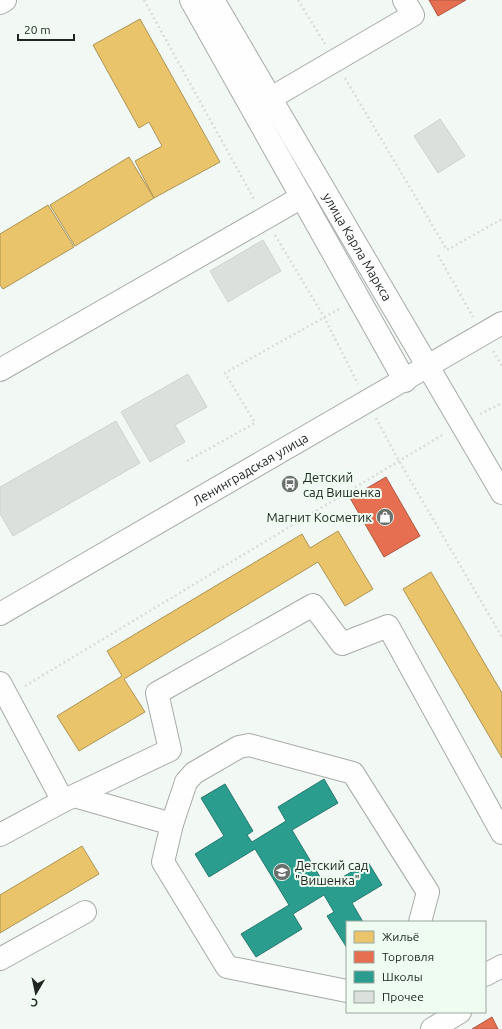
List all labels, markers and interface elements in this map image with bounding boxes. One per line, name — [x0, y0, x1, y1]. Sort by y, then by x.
scale bar — [18, 16, 74, 42]
text: 20 m — [24, 23, 51, 36]
street label: улица Карла Маркса — [321, 190, 395, 303]
street label: Ленинградская улица — [190, 430, 310, 508]
place label: Детский сад Вишенка — [303, 470, 381, 499]
bus stop icon: Детский сад Вишенка — [280, 474, 300, 494]
shop icon: Магнит Косметик — [375, 507, 395, 527]
place label: Магнит Косметик — [267, 510, 372, 524]
place label: Детский сад "Вишенка" — [295, 858, 369, 887]
school or university icon: Детский сад "Вишенка" — [272, 862, 292, 882]
legend — [346, 921, 486, 1013]
text: Жильё — [382, 930, 419, 943]
text: Торговля — [382, 950, 434, 963]
text: Школы — [382, 970, 423, 983]
north arrow — [16, 973, 56, 1013]
text: Прочее — [382, 990, 424, 1003]
text: С — [30, 996, 39, 1009]

